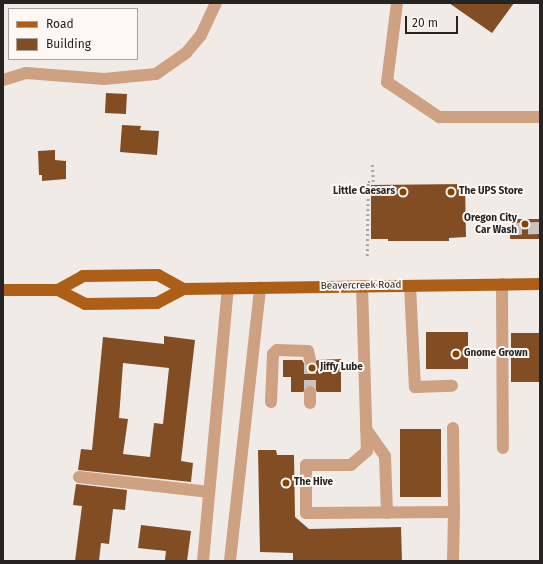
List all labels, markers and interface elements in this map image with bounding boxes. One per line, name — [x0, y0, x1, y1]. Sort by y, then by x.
legend — [8, 8, 138, 60]
scale bar — [407, 8, 460, 34]
text: 20 m — [412, 16, 438, 30]
text: Road — [46, 17, 74, 31]
text: Building — [46, 37, 91, 51]
place label: Little Caesars — [333, 186, 395, 198]
place label: The UPS Store — [459, 186, 523, 198]
marker: Little Caesars — [398, 187, 408, 197]
marker: The UPS Store — [446, 187, 456, 197]
place label: Oregon City Car Wash — [464, 212, 517, 236]
marker: Oregon City Car Wash — [520, 219, 530, 229]
street label: Beavercreek Road — [321, 279, 401, 293]
place label: Gnome Grown — [464, 348, 528, 360]
marker: Gnome Grown — [451, 349, 461, 359]
place label: Jiffy Lube — [320, 362, 363, 374]
marker: Jiffy Lube — [307, 363, 317, 373]
place label: The Hive — [294, 477, 333, 489]
marker: The Hive — [281, 478, 291, 488]

